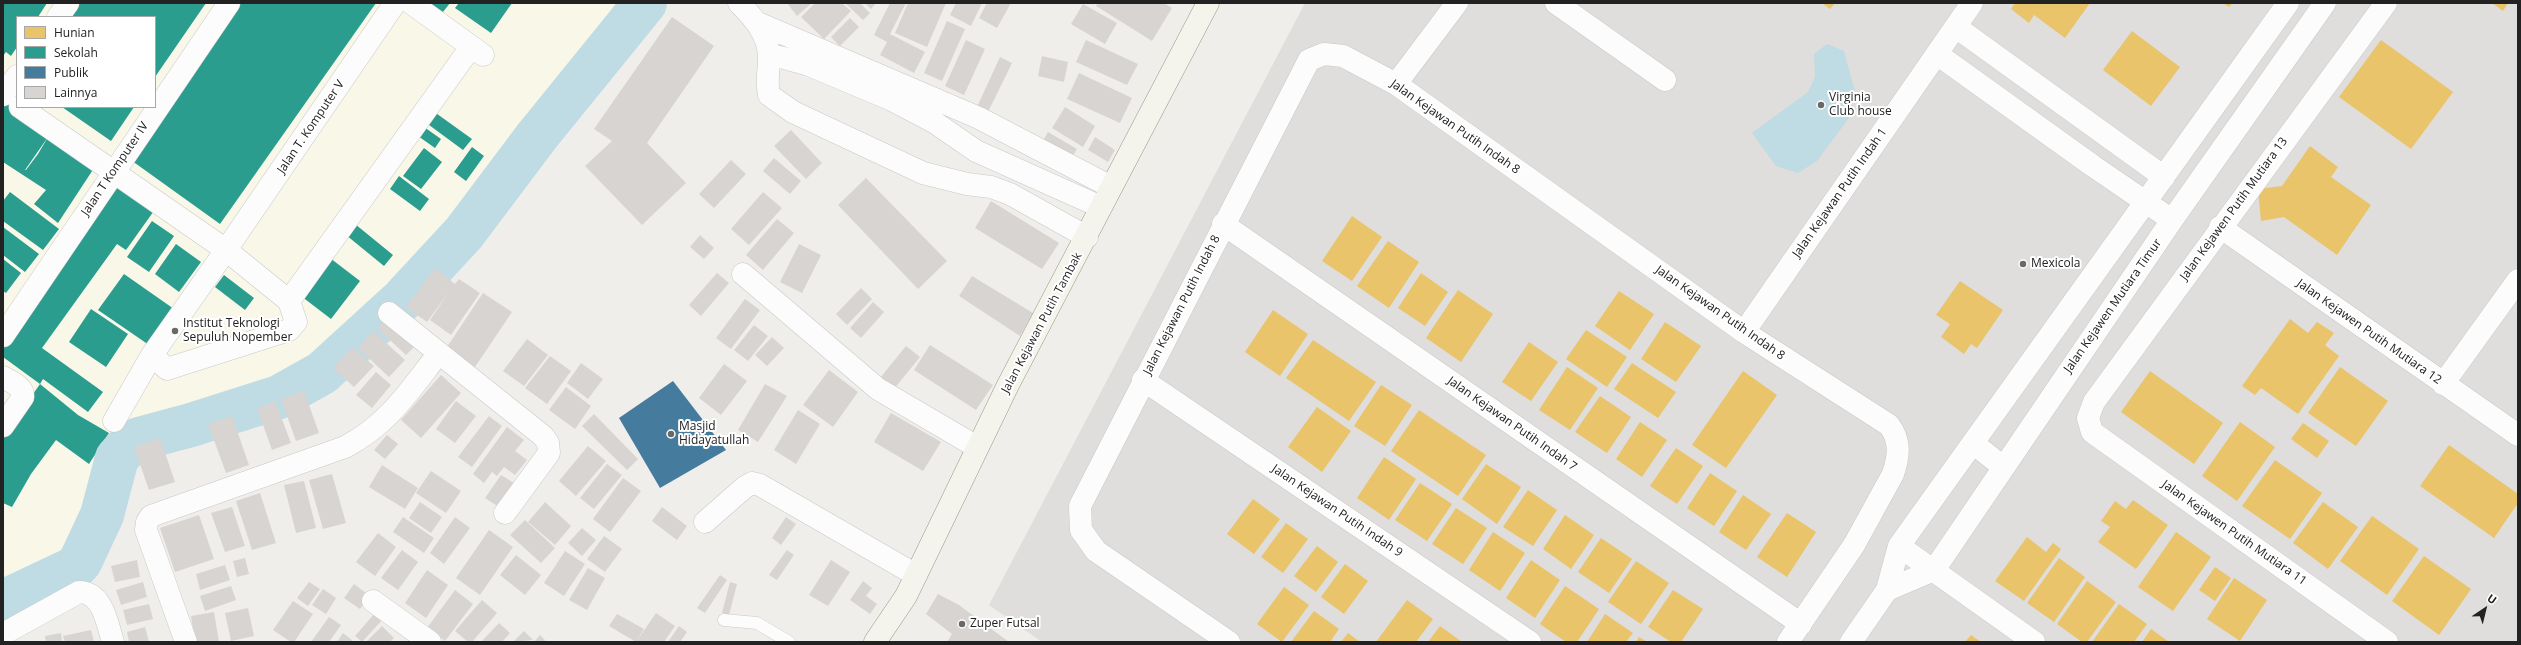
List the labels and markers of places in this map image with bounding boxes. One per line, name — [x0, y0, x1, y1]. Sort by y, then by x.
place label: Virginia Club house — [1829, 91, 1892, 119]
marker: Virginia Club house — [1816, 100, 1826, 110]
place label: Mexicola — [2031, 257, 2081, 271]
marker: Mexicola — [2018, 259, 2028, 269]
place label: Institut Teknologi Sepuluh Nopember — [183, 317, 292, 345]
marker: Institut Teknologi Sepuluh Nopember — [170, 326, 180, 336]
place label: Masjid Hidayatullah — [679, 420, 749, 448]
marker: Masjid Hidayatullah — [666, 429, 676, 439]
place label: Zuper Futsal — [970, 617, 1040, 631]
marker: Zuper Futsal — [957, 619, 967, 629]

